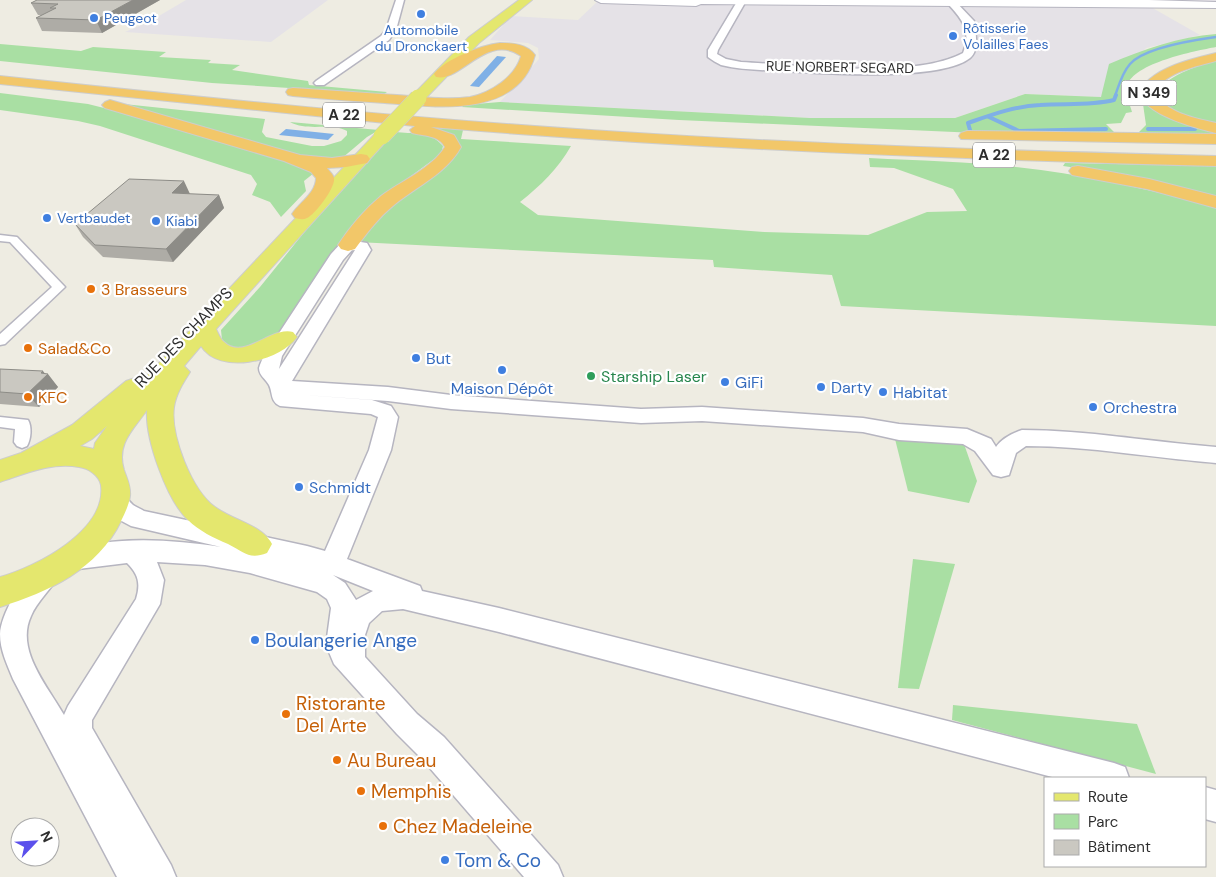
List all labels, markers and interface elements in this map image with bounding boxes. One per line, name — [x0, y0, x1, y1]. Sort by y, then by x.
marker: Automobile du Dronckaert — [415, 8, 427, 20]
place label: Peugeot — [104, 9, 157, 27]
marker: Peugeot — [88, 12, 100, 24]
place label: Rôtisserie Volailles Faes — [963, 19, 1048, 53]
place label: Automobile du Dronckaert — [375, 21, 467, 55]
marker: Rôtisserie Volailles Faes — [947, 30, 959, 42]
street label: RUE NORBERT SEGARD — [766, 57, 914, 77]
road number: N 349 — [1122, 80, 1176, 106]
road number: A 22 — [323, 102, 365, 128]
road number: A 22 — [973, 142, 1015, 168]
place label: Vertbaudet — [57, 209, 130, 227]
marker: Vertbaudet — [41, 212, 53, 224]
place label: Kiabi — [166, 212, 197, 230]
marker: Kiabi — [150, 215, 162, 227]
place label: 3 Brasseurs — [101, 279, 187, 300]
marker: 3 Brasseurs — [85, 283, 97, 295]
street label: RUE DES CHAMPS — [130, 283, 237, 392]
place label: Salad&Co — [38, 338, 111, 359]
marker: Salad&Co — [22, 342, 34, 354]
place label: But — [426, 348, 451, 369]
marker: But — [410, 352, 422, 364]
marker: Maison Dépôt — [496, 364, 508, 376]
place label: Starship Laser — [601, 366, 707, 387]
marker: Starship Laser — [585, 370, 597, 382]
place label: GiFi — [735, 372, 763, 393]
marker: GiFi — [719, 376, 731, 388]
place label: Darty — [831, 377, 872, 398]
place label: Maison Dépôt — [451, 378, 553, 399]
marker: Darty — [815, 381, 827, 393]
place label: Habitat — [893, 382, 947, 403]
marker: Habitat — [877, 386, 889, 398]
place label: KFC — [38, 387, 67, 408]
marker: KFC — [22, 391, 34, 403]
place label: Orchestra — [1103, 397, 1177, 418]
marker: Orchestra — [1087, 401, 1099, 413]
place label: Schmidt — [309, 477, 371, 498]
marker: Schmidt — [293, 481, 305, 493]
place label: Boulangerie Ange — [265, 628, 417, 653]
marker: Boulangerie Ange — [249, 634, 261, 646]
place label: Ristorante Del Arte — [296, 691, 386, 738]
marker: Ristorante Del Arte — [280, 708, 292, 720]
place label: Au Bureau — [347, 748, 436, 773]
marker: Au Bureau — [331, 754, 343, 766]
legend — [1044, 777, 1206, 867]
place label: Memphis — [371, 779, 452, 804]
marker: Memphis — [355, 785, 367, 797]
text: Route — [1088, 787, 1128, 807]
text: Parc — [1088, 812, 1118, 832]
place label: Chez Madeleine — [393, 814, 532, 839]
north arrow — [10, 817, 60, 867]
marker: Chez Madeleine — [377, 820, 389, 832]
text: N — [36, 828, 57, 845]
text: Bâtiment — [1088, 837, 1151, 857]
place label: Tom & Co — [455, 848, 541, 873]
marker: Tom & Co — [439, 854, 451, 866]

